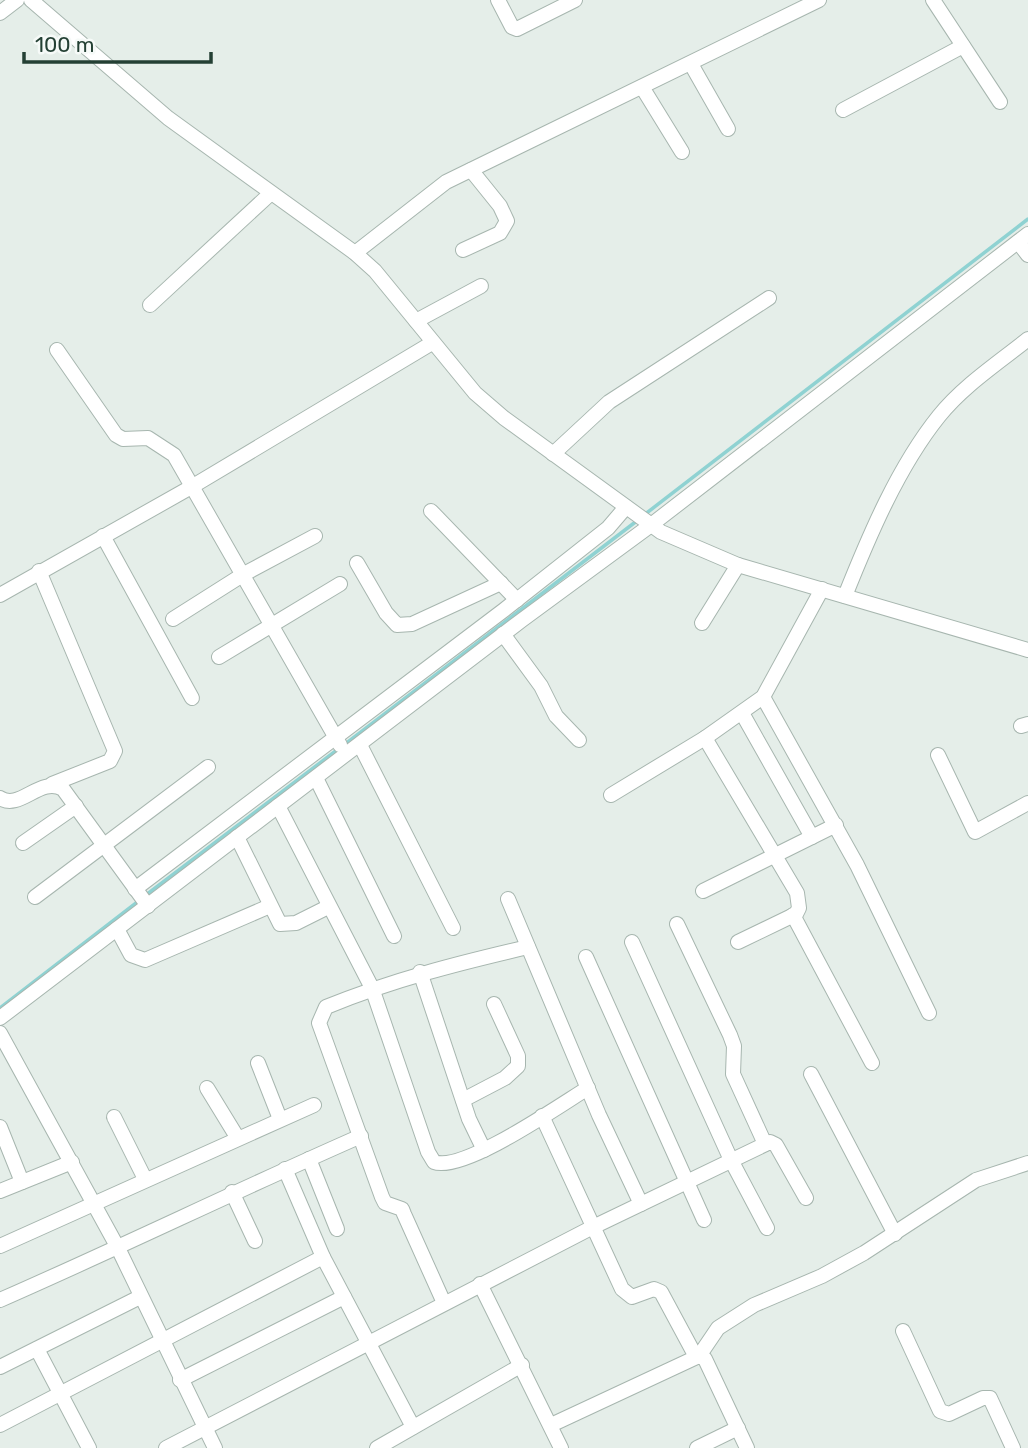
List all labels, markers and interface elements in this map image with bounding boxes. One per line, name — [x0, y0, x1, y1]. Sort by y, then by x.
scale bar — [24, 21, 212, 65]
text: 100 m — [35, 32, 94, 57]

